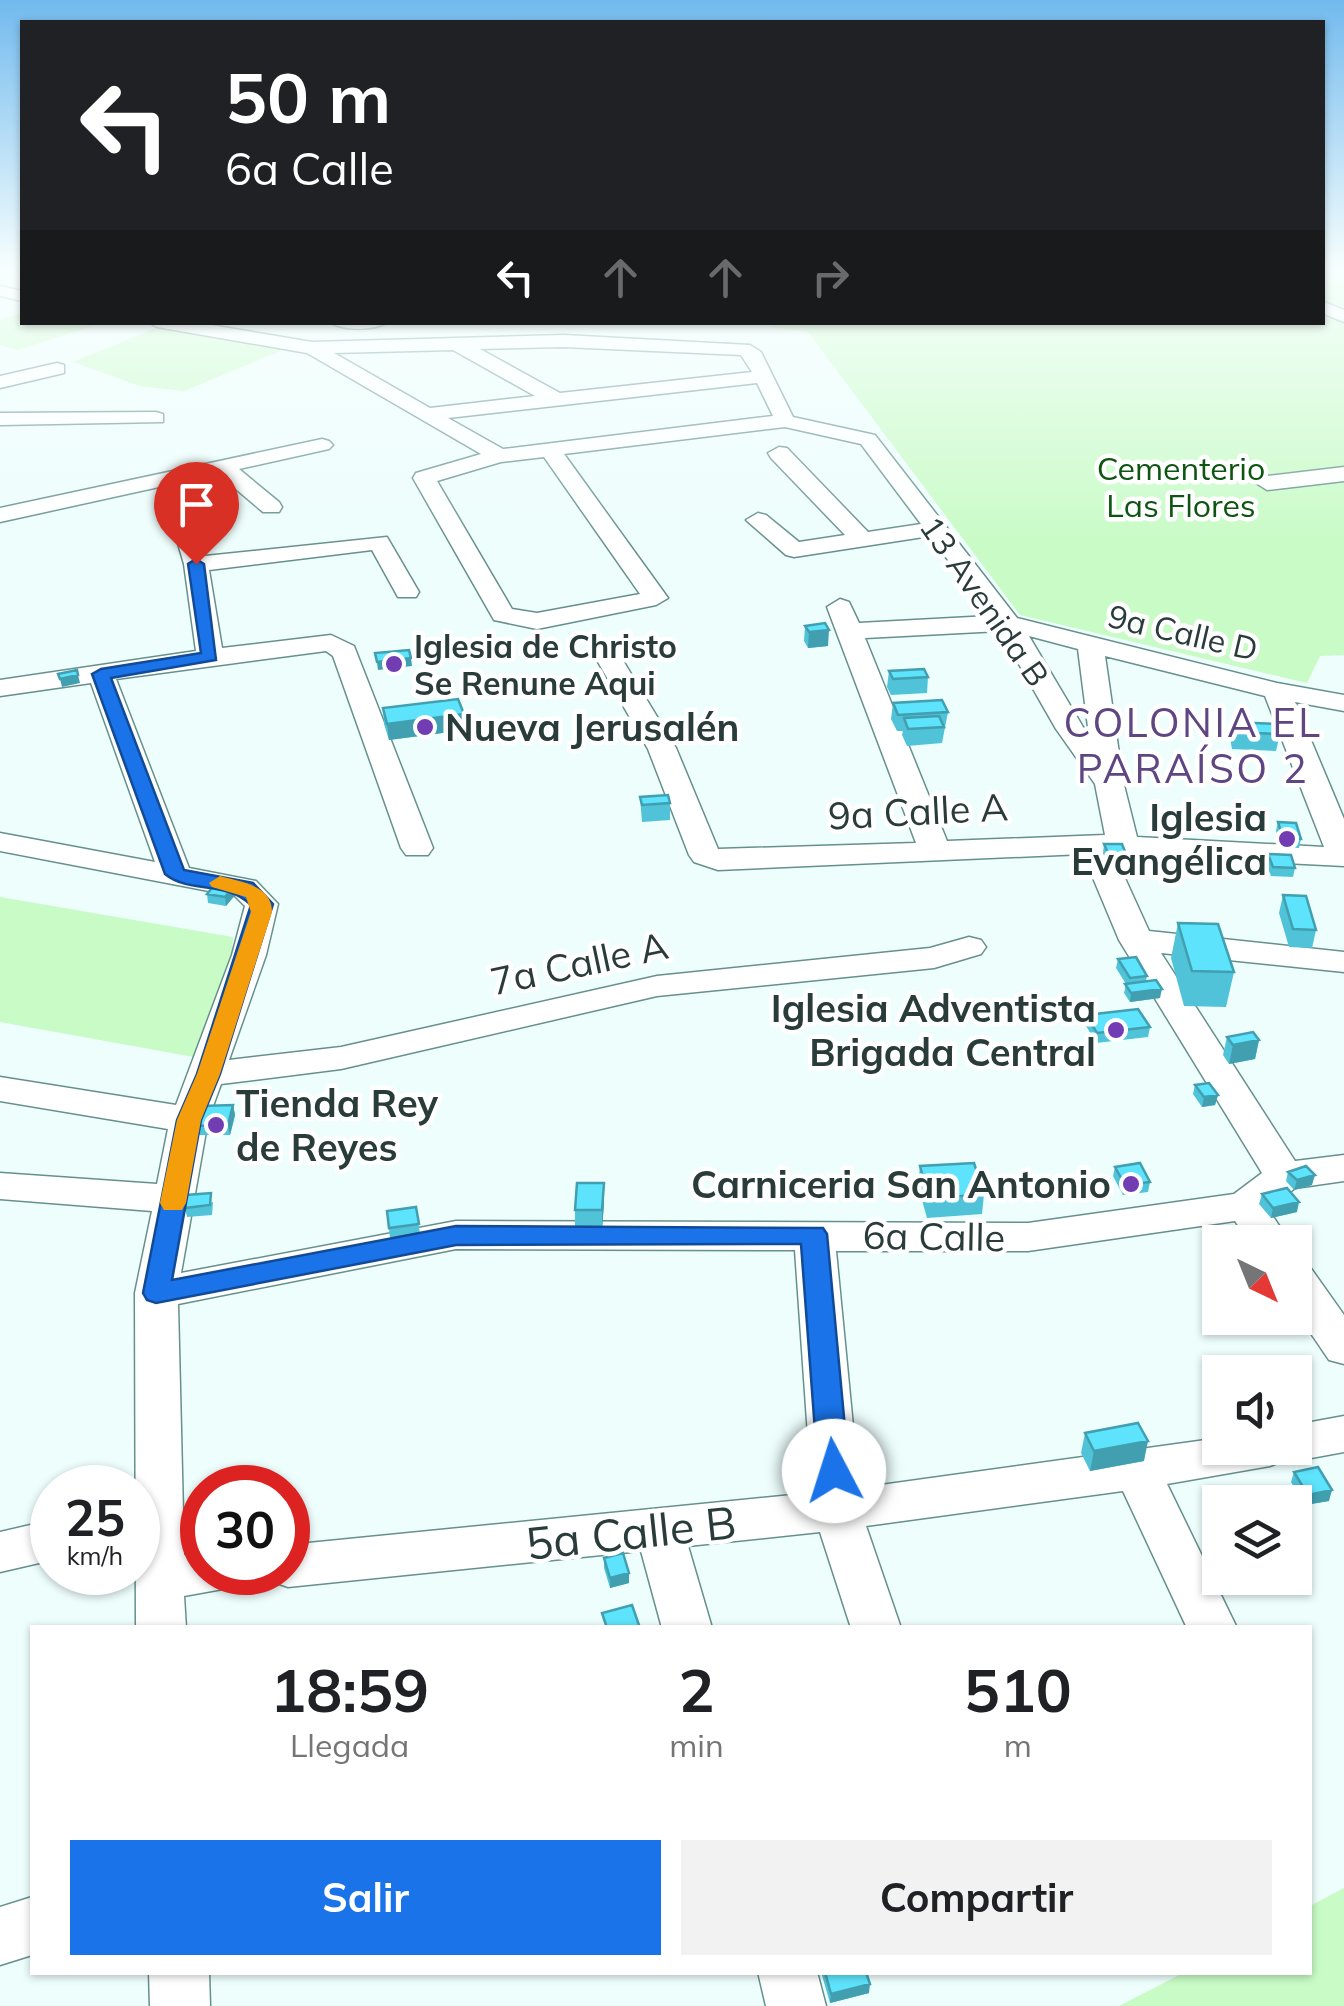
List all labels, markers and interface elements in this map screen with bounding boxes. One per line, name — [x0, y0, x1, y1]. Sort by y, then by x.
text: 50 m — [225, 53, 391, 141]
icon: left — [60, 60, 190, 190]
text: 6a Calle — [225, 140, 394, 196]
icon: left — [488, 250, 543, 305]
icon: ahead — [593, 250, 648, 305]
icon: ahead — [698, 250, 753, 305]
icon: right — [803, 250, 858, 305]
park label: Cementerio Las Flores — [1097, 448, 1265, 525]
pin — [154, 462, 239, 565]
icon: arrive — [169, 477, 224, 532]
street label: 13 Avenida B — [912, 508, 1058, 694]
street label: 9a Calle D — [1104, 595, 1262, 669]
place label: Iglesia de Christo Se Renune Aqui — [414, 626, 677, 703]
marker: Iglesia de Christo Se Renune Aqui — [383, 653, 405, 675]
district label: COLONIA EL PARAÍSO 2 — [1063, 697, 1323, 793]
place label: Nueva Jerusalén — [445, 703, 740, 751]
marker: Nueva Jerusalén — [414, 716, 436, 738]
street label: 9a Calle A — [827, 782, 1009, 840]
place label: Iglesia Evangélica — [1071, 793, 1267, 885]
marker: Iglesia Evangélica — [1276, 828, 1298, 850]
street label: 7a Calle A — [486, 921, 672, 1005]
place label: Iglesia Adventista Brigada Central — [771, 984, 1096, 1076]
marker: Iglesia Adventista Brigada Central — [1105, 1019, 1127, 1041]
place label: Tienda Rey de Reyes — [236, 1079, 438, 1171]
marker: Tienda Rey de Reyes — [205, 1114, 227, 1136]
place label: Carniceria San Antonio — [691, 1160, 1111, 1208]
marker: Carniceria San Antonio — [1120, 1173, 1142, 1195]
street label: 6a Calle — [862, 1211, 1006, 1261]
north arrow — [1202, 1225, 1312, 1335]
map controls — [1202, 1225, 1312, 1595]
button: sound — [1202, 1355, 1312, 1465]
position arrow — [782, 1419, 886, 1523]
speed limit sign: 30 — [180, 1465, 310, 1595]
button: layers — [1202, 1485, 1312, 1595]
text: 25 — [65, 1486, 125, 1549]
street label: 5a Calle B — [523, 1493, 739, 1571]
text: km/h — [67, 1540, 123, 1571]
text: 18:59 — [270, 1652, 429, 1727]
text: 2 — [678, 1652, 714, 1727]
text: 510 — [964, 1652, 1072, 1727]
text: Llegada — [290, 1725, 409, 1765]
text: min — [669, 1725, 724, 1765]
text: m — [1004, 1725, 1032, 1765]
button: Salir — [70, 1840, 661, 1955]
button: Compartir — [681, 1840, 1272, 1955]

